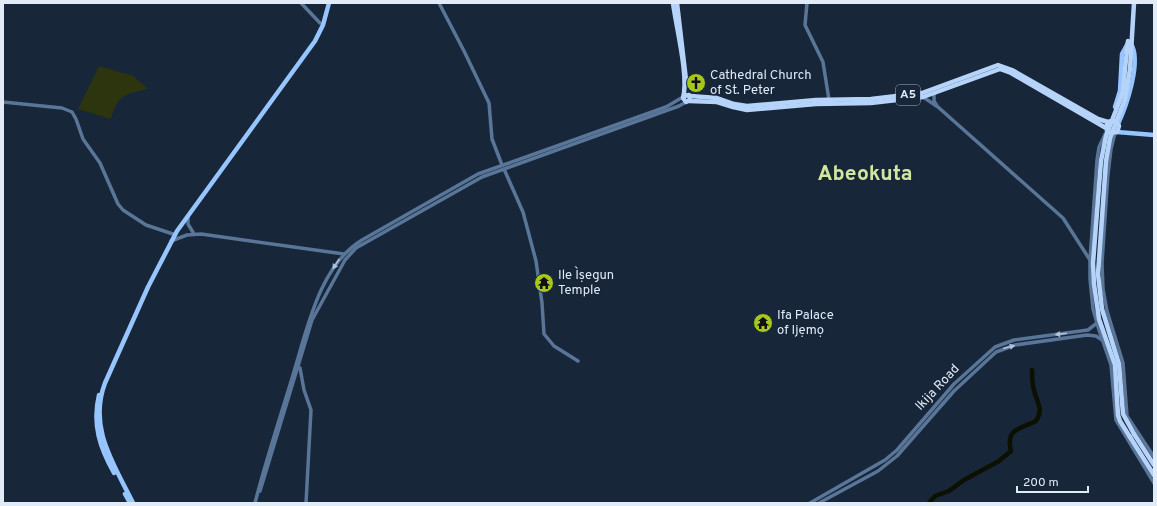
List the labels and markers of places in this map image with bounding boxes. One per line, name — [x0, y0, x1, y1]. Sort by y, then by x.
place label: Cathedral Church of St. Peter — [710, 68, 812, 99]
church icon: Cathedral Church of St. Peter — [685, 72, 707, 94]
place label: Ile Ìṣegun Temple — [558, 266, 614, 299]
temple icon: Ile Ìṣegun Temple — [533, 272, 555, 294]
place label: Ifa Palace of Ijẹmọ — [777, 308, 834, 339]
temple icon: Ifa Palace of Ijẹmọ — [752, 312, 774, 334]

